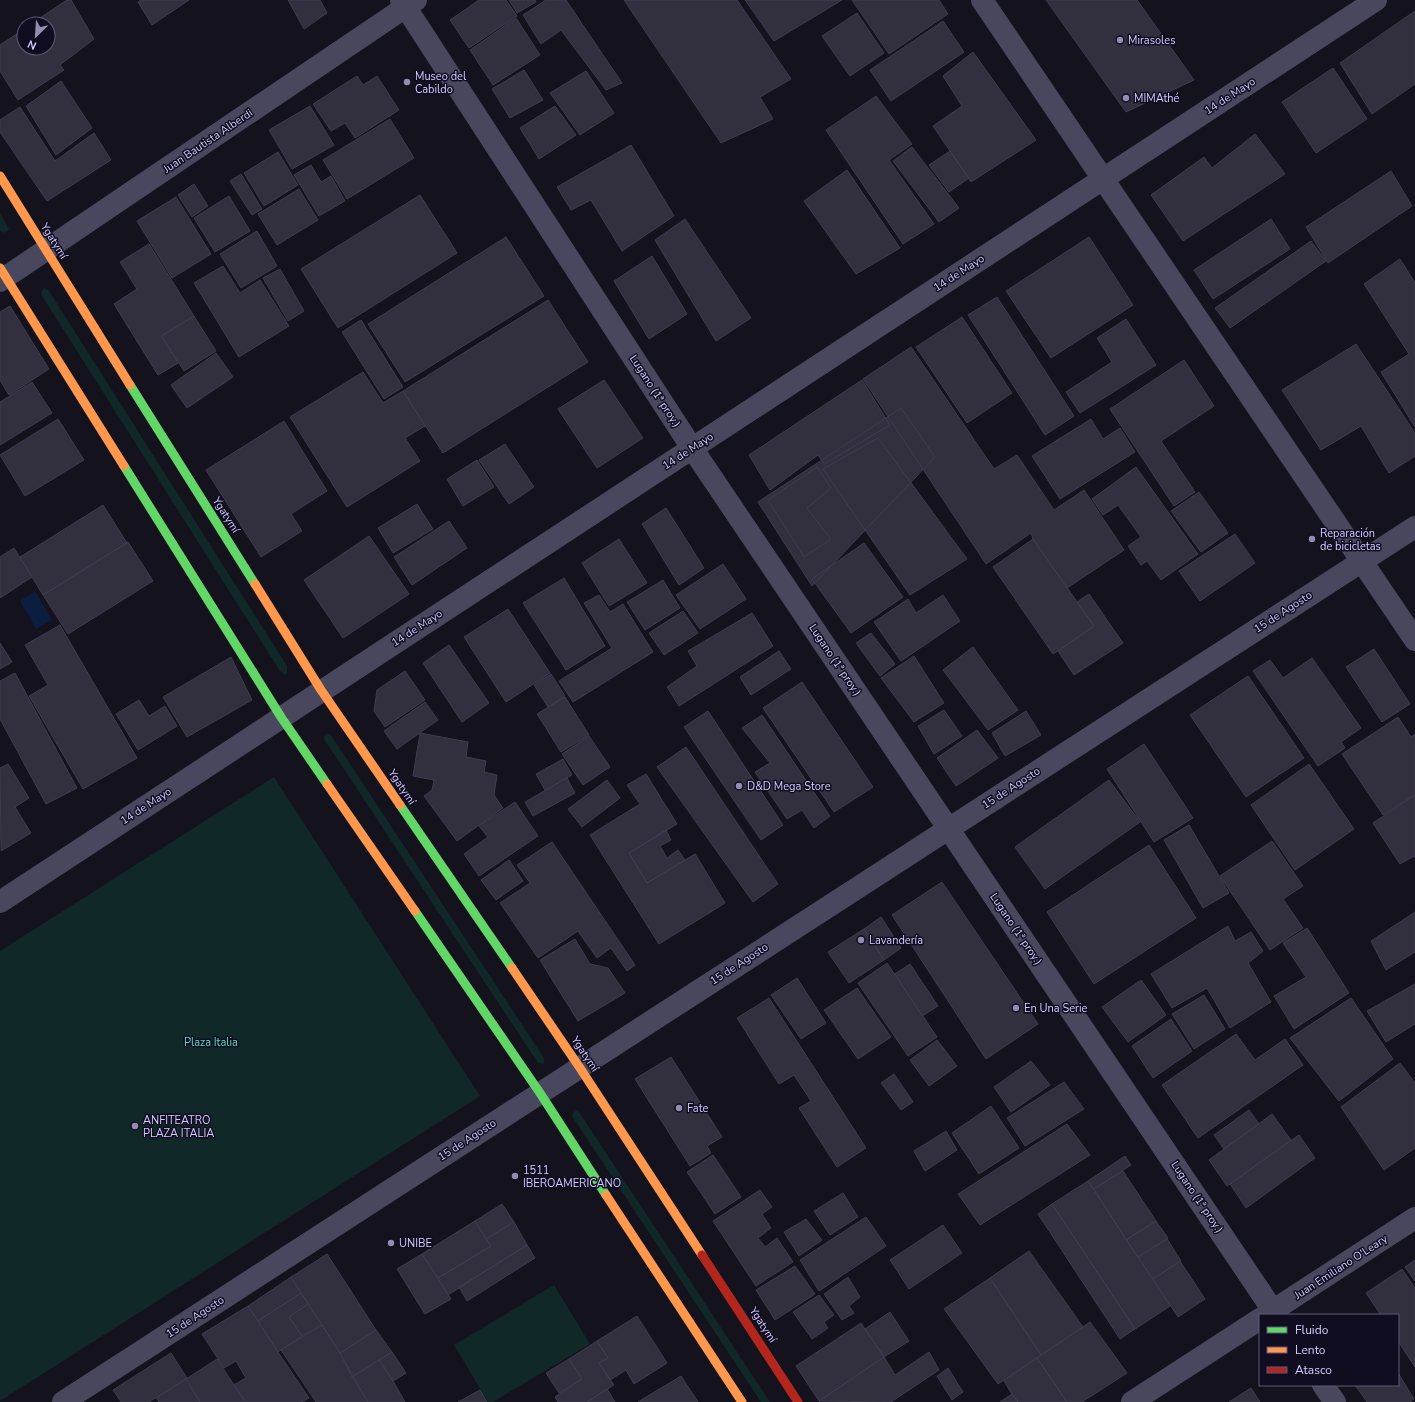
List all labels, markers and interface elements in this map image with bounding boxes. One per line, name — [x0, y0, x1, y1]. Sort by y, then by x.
north arrow — [16, 16, 56, 56]
place label: Mirasoles — [1128, 33, 1175, 48]
marker: Mirasoles — [1115, 35, 1125, 45]
text: N — [25, 36, 39, 53]
place label: Museo del Cabildo — [415, 69, 467, 97]
street label: 14 de Mayo — [1202, 74, 1258, 118]
marker: Museo del Cabildo — [402, 77, 412, 87]
place label: MIMAthé — [1134, 91, 1180, 106]
marker: MIMAthé — [1121, 93, 1131, 103]
street label: Juan Bautista Alberdi — [160, 106, 256, 177]
street label: Ygatymí — [37, 219, 72, 263]
street label: 14 de Mayo — [931, 251, 987, 295]
street label: Lugano (1ª proy.) — [626, 352, 684, 430]
street label: 14 de Mayo — [660, 429, 716, 473]
street label: Ygatymí — [209, 493, 244, 537]
place label: Reparación de bicicletas — [1320, 526, 1381, 554]
marker: Reparación de bicicletas — [1307, 534, 1317, 544]
street label: 15 de Agosto — [1251, 588, 1315, 636]
street label: 14 de Mayo — [389, 606, 445, 650]
street label: Lugano (1ª proy.) — [805, 621, 865, 699]
street label: 15 de Agosto — [979, 764, 1043, 812]
street label: Ygatymí — [384, 766, 420, 809]
place label: D&D Mega Store — [747, 779, 831, 794]
marker: D&D Mega Store — [734, 781, 744, 791]
street label: 14 de Mayo — [118, 784, 174, 828]
street label: Lugano (1ª proy.) — [986, 890, 1046, 968]
place label: Lavandería — [869, 933, 923, 948]
marker: Lavandería — [856, 935, 866, 945]
street label: 15 de Agosto — [707, 940, 771, 988]
place label: En Una Serie — [1024, 1001, 1088, 1016]
marker: En Una Serie — [1011, 1003, 1021, 1013]
street label: Ygatymí — [567, 1033, 603, 1076]
park label: Plaza Italia — [184, 1035, 238, 1050]
place label: Fate — [687, 1101, 708, 1116]
marker: Fate — [674, 1103, 684, 1113]
place label: ANFITEATRO PLAZA ITALIA — [143, 1113, 214, 1141]
street label: 15 de Agosto — [435, 1116, 499, 1164]
marker: ANFITEATRO PLAZA ITALIA — [130, 1121, 140, 1131]
street label: Lugano (1ª proy.) — [1167, 1158, 1227, 1236]
place label: 1511 IBEROAMERICANO — [523, 1163, 621, 1191]
marker: 1511 IBEROAMERICANO — [510, 1171, 520, 1181]
street label: Juan Emiliano O'Leary — [1291, 1231, 1391, 1303]
place label: UNIBE — [399, 1236, 432, 1251]
marker: UNIBE — [386, 1238, 396, 1248]
street label: 15 de Agosto — [163, 1293, 227, 1341]
street label: Ygatymí — [745, 1304, 781, 1347]
legend — [1259, 1314, 1399, 1386]
text: Fluido — [1295, 1322, 1329, 1338]
text: Lento — [1295, 1342, 1326, 1358]
text: Atasco — [1295, 1362, 1332, 1378]

